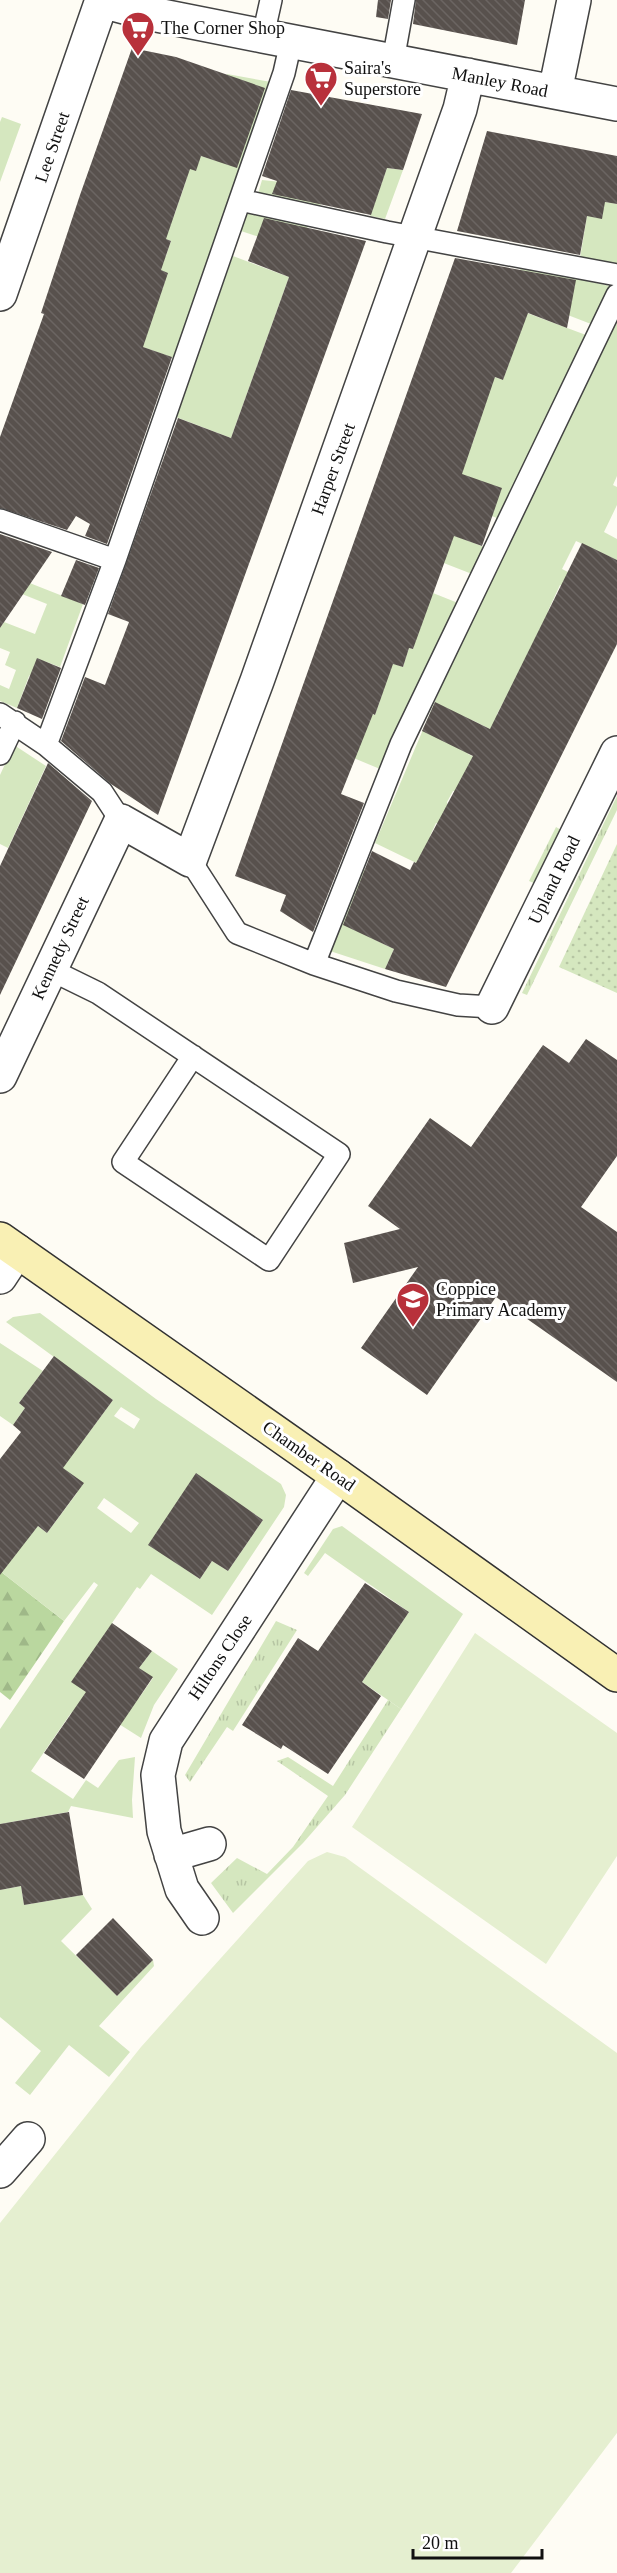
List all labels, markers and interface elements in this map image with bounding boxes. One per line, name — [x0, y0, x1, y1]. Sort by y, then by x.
supermarket icon: The Corner Shop — [120, 10, 156, 57]
place label: The Corner Shop — [161, 18, 285, 38]
place label: Saira's Superstore — [344, 58, 421, 99]
supermarket icon: Saira's Superstore — [303, 60, 339, 107]
street label: Manley Road — [450, 63, 550, 101]
street label: Lee Street — [31, 109, 73, 185]
street label: Harper Street — [307, 420, 359, 518]
street label: Upland Road — [524, 833, 584, 927]
street label: Kennedy Street — [27, 893, 93, 1003]
place label: Coppice Primary Academy — [436, 1279, 566, 1320]
school or university icon: Coppice Primary Academy — [395, 1281, 431, 1328]
street label: Chamber Road — [259, 1417, 359, 1495]
street label: Hiltons Close — [184, 1611, 256, 1703]
scale bar — [413, 2522, 542, 2560]
text: 20 m — [422, 2533, 459, 2553]

